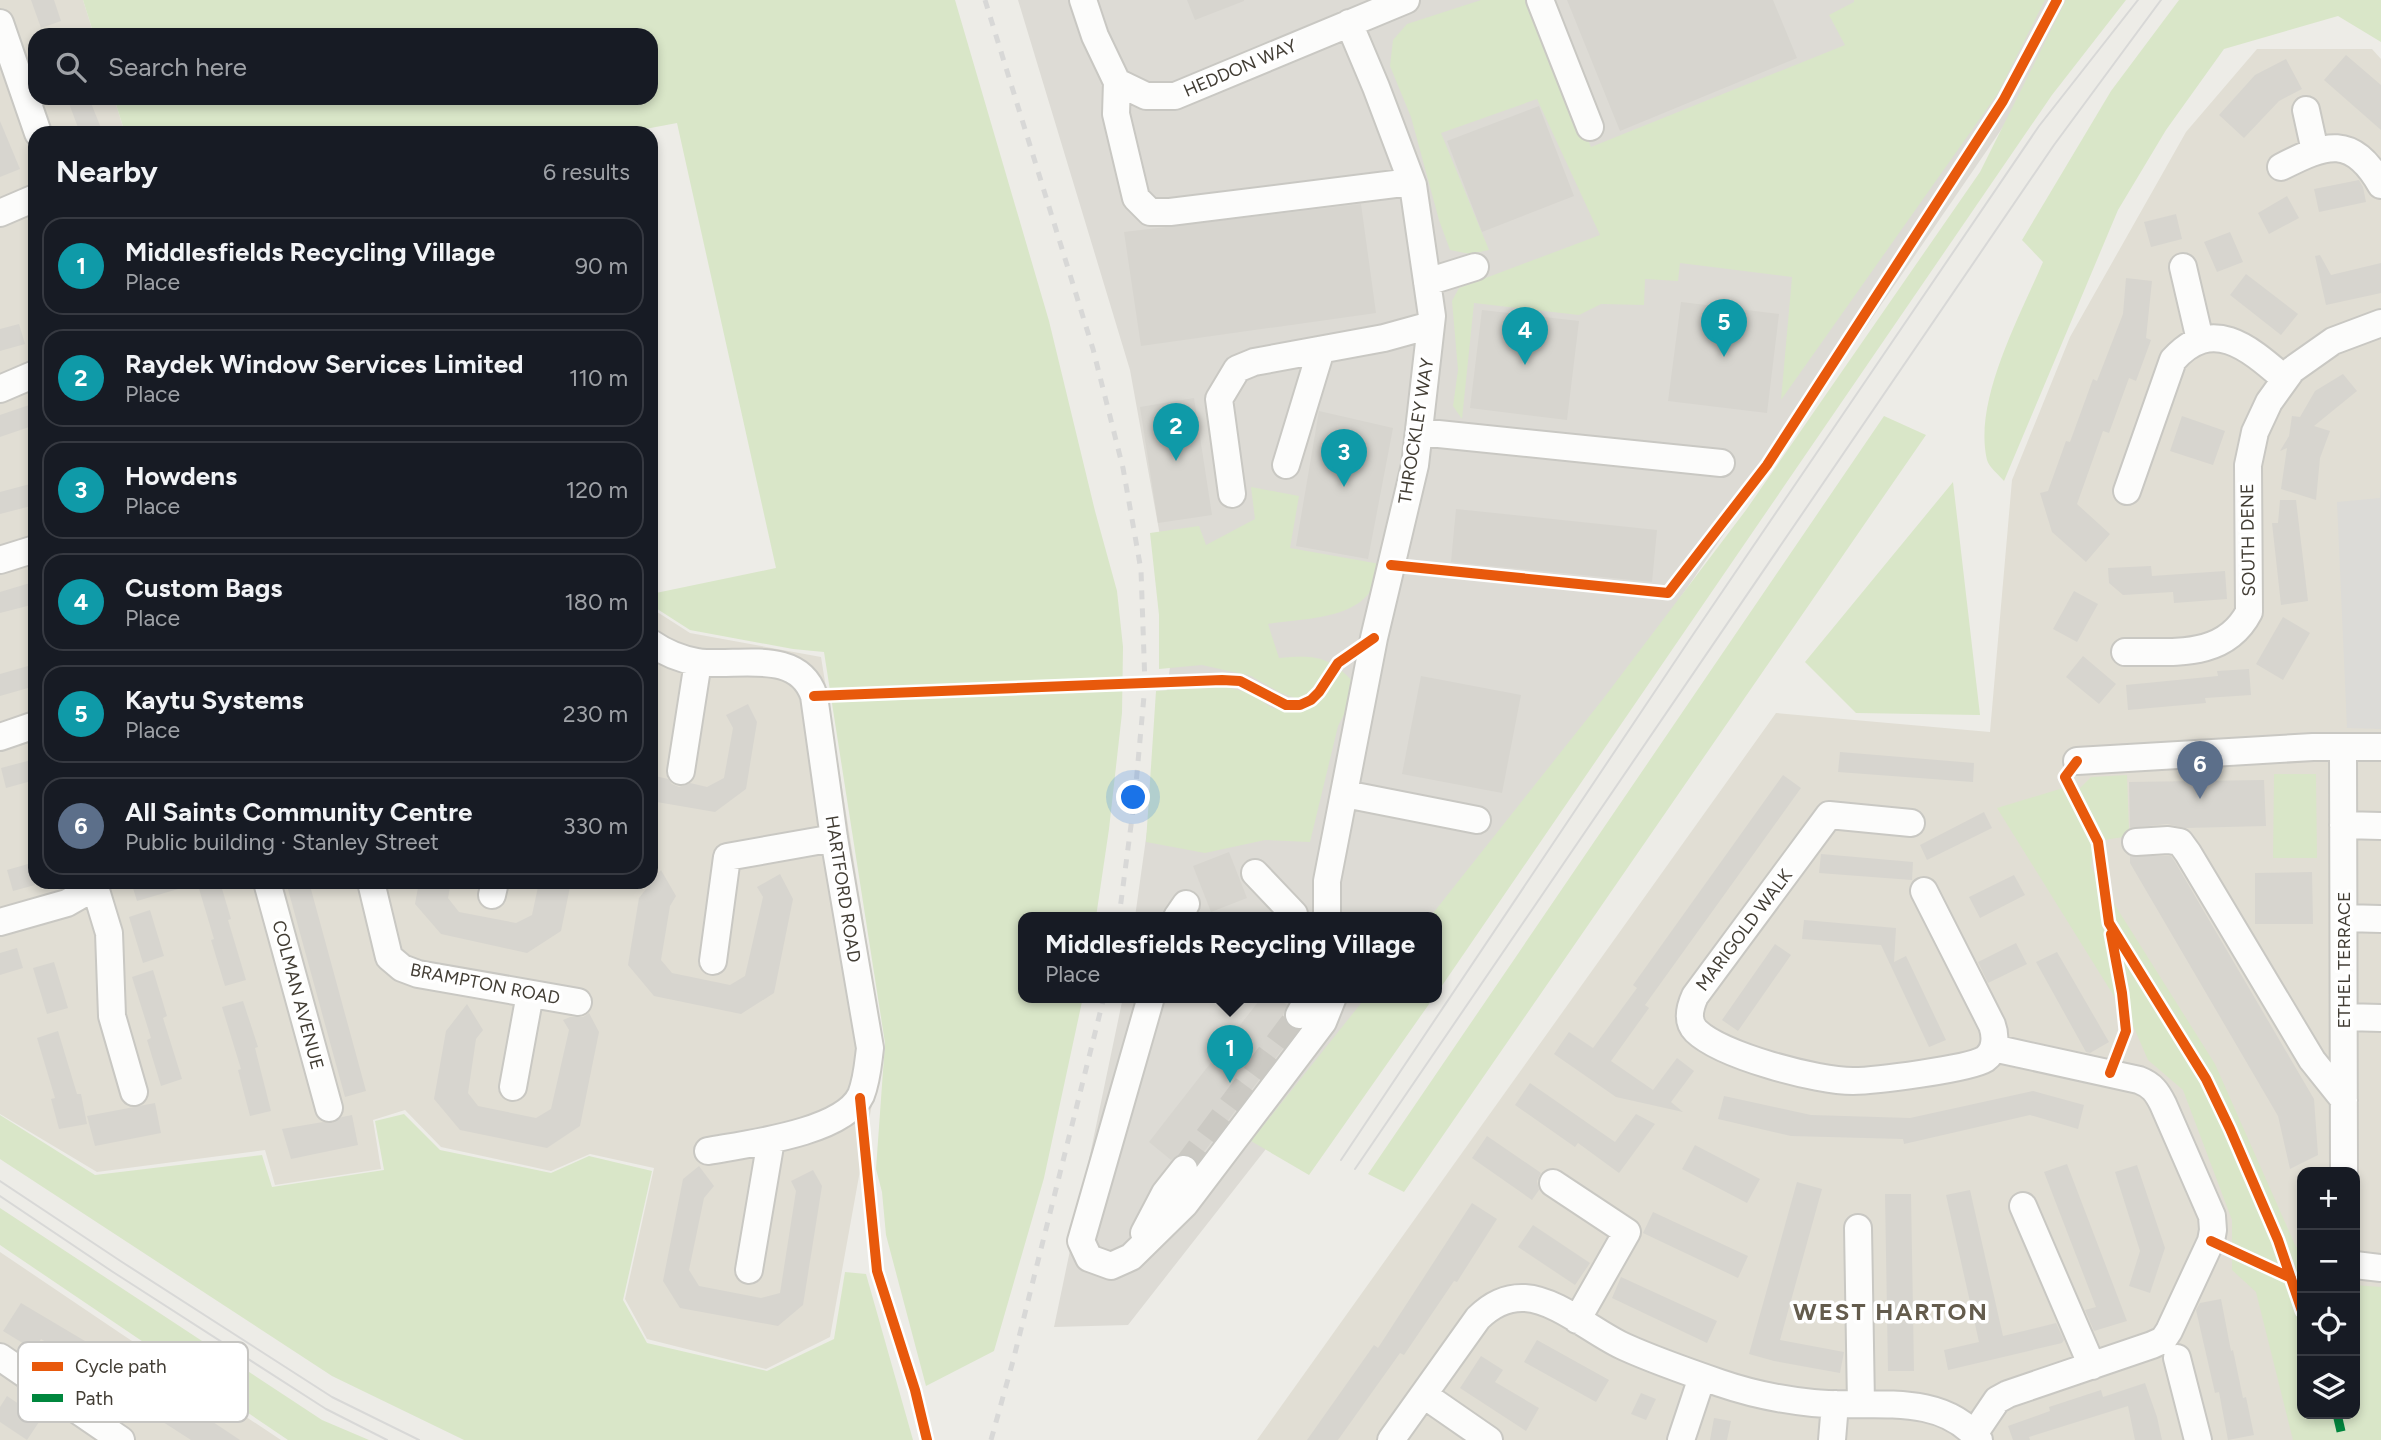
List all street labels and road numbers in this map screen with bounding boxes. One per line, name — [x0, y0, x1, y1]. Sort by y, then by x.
street label: HEDDON WAY — [1180, 34, 1300, 102]
street label: THROCKLEY WAY — [1394, 356, 1438, 506]
street label: SOUTH DENE — [2236, 483, 2260, 597]
street label: HARTFORD ROAD — [821, 814, 865, 964]
street label: MARIGOLD WALK — [1691, 865, 1797, 995]
street label: ETHEL TERRACE — [2333, 891, 2355, 1029]
street label: COLMAN AVENUE — [267, 918, 329, 1072]
street label: BRAMPTON ROAD — [408, 959, 562, 1009]

